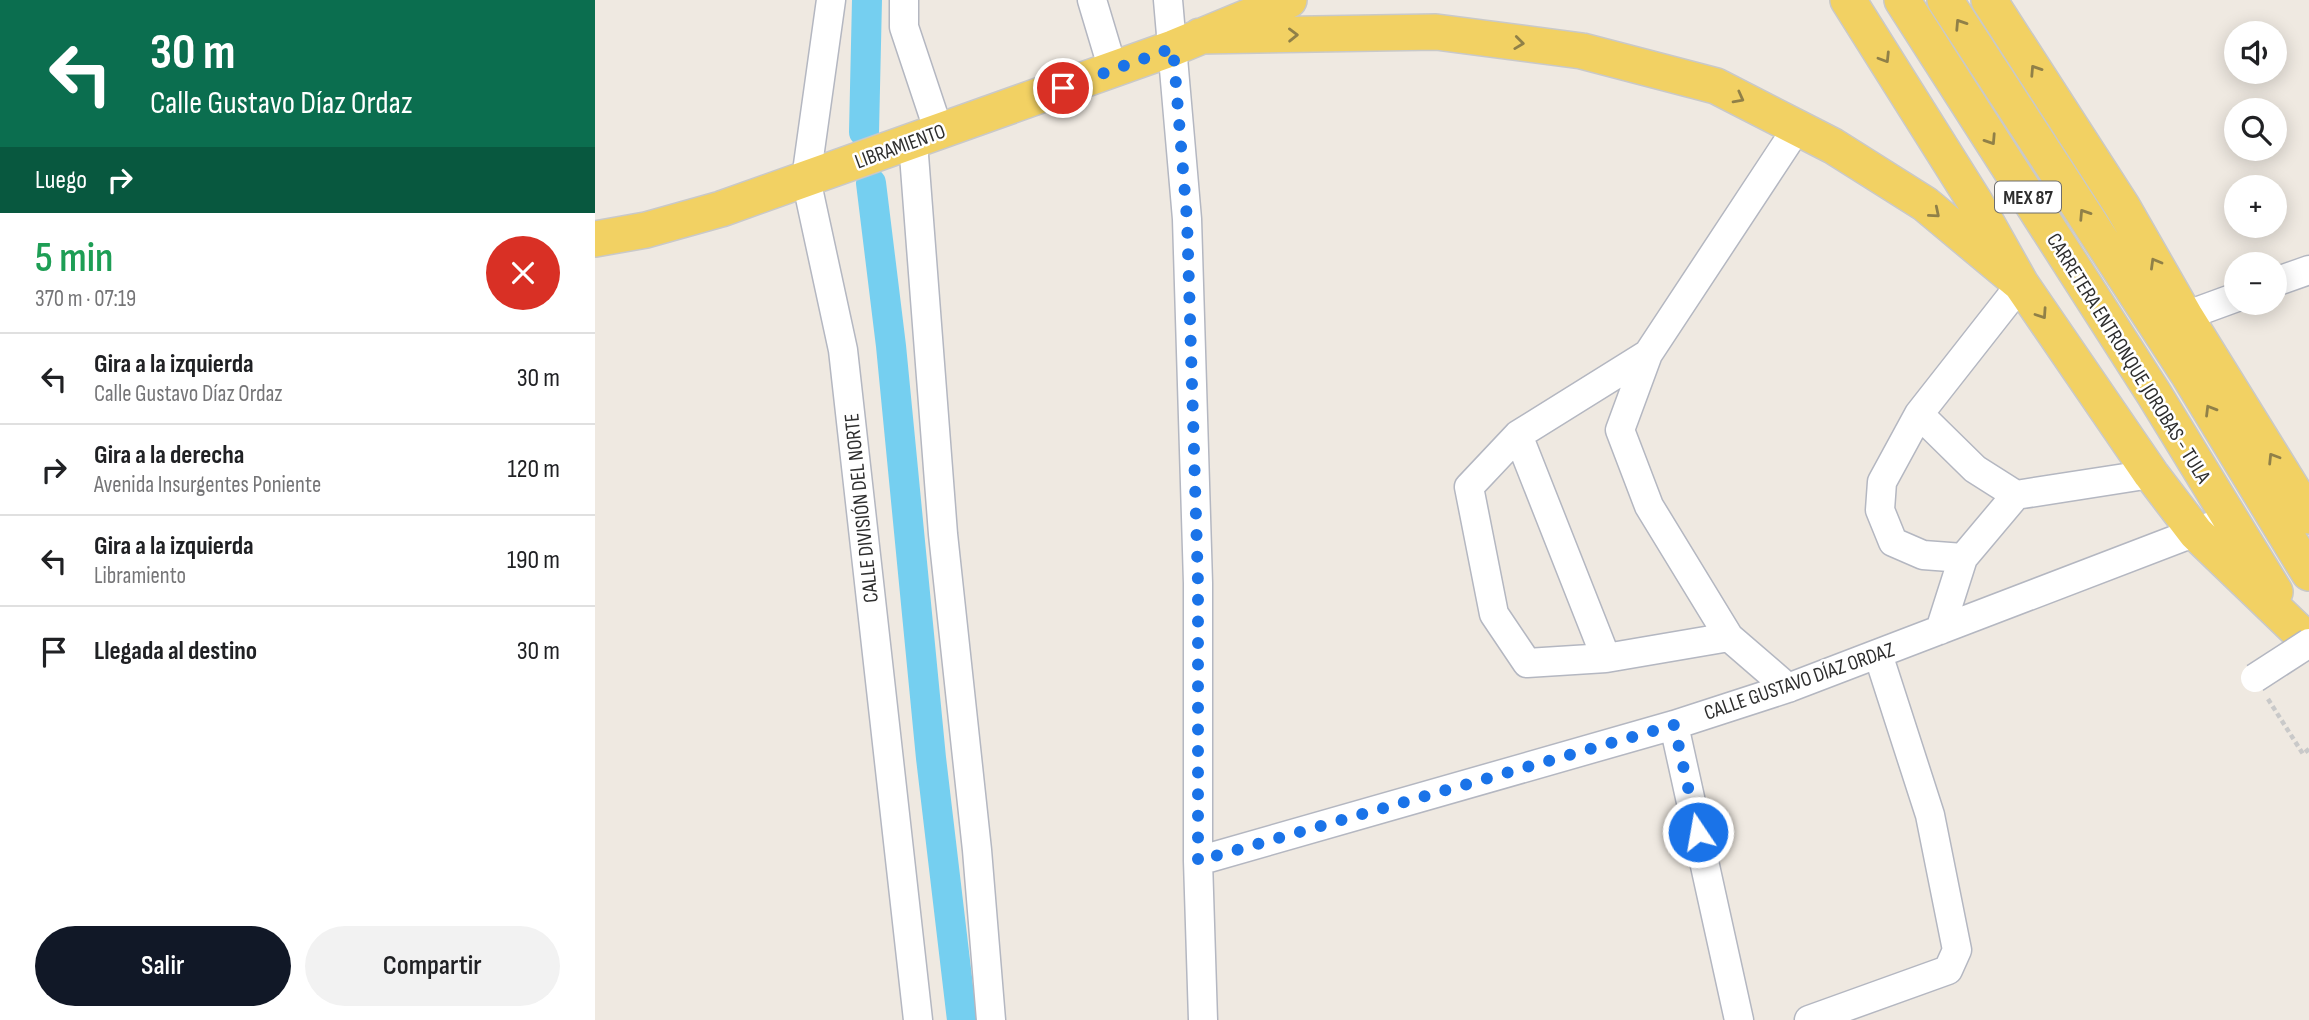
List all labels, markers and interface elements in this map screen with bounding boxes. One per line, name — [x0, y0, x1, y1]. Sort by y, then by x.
one-way arrow — [1955, 18, 1968, 31]
map controls — [2224, 21, 2287, 315]
button: sound — [2224, 21, 2287, 84]
text: 30 m — [150, 24, 235, 83]
one-way arrow — [1288, 27, 1298, 43]
icon: left — [35, 28, 126, 119]
one-way arrow — [1514, 35, 1525, 50]
one-way arrow — [1876, 50, 1889, 63]
pin — [1033, 58, 1093, 118]
one-way arrow — [2030, 65, 2043, 78]
icon: arrive — [1044, 69, 1082, 107]
text: Calle Gustavo Díaz Ordaz — [150, 84, 412, 123]
one-way arrow — [1732, 90, 1744, 103]
button: search — [2224, 98, 2287, 161]
street label: LIBRAMIENTO — [852, 119, 949, 174]
one-way arrow — [1983, 132, 1996, 145]
icon: right — [101, 161, 139, 199]
text: Luego — [35, 165, 87, 196]
button: + — [2224, 175, 2287, 238]
road number: MEX 87 — [1995, 182, 2061, 212]
one-way arrow — [1927, 205, 1940, 217]
one-way arrow — [2079, 209, 2092, 222]
street label: CARRETERA ENTRONQUE JOROBAS - TULA — [2041, 229, 2216, 489]
text: 5 min — [35, 233, 113, 284]
button: close — [486, 236, 560, 310]
button: − — [2224, 252, 2287, 315]
one-way arrow — [2150, 258, 2163, 271]
text: 370 m · 07:19 — [35, 285, 136, 313]
one-way arrow — [2034, 306, 2046, 319]
text: Gira a la izquierda — [94, 349, 254, 380]
icon: left — [35, 360, 73, 398]
text: 30 m — [517, 363, 560, 394]
text: Calle Gustavo Díaz Ordaz — [94, 380, 283, 408]
one-way arrow — [2205, 404, 2218, 417]
street label: CALLE DIVISIÓN DEL NORTE — [839, 412, 884, 604]
text: Gira a la derecha — [94, 440, 244, 471]
icon: right — [35, 451, 73, 489]
one-way arrow — [2269, 452, 2282, 465]
text: 120 m — [507, 454, 560, 485]
text: Avenida Insurgentes Poniente — [94, 471, 321, 499]
text: Gira a la izquierda — [94, 531, 254, 562]
icon: left — [35, 542, 73, 580]
text: 190 m — [507, 545, 560, 576]
text: Libramiento — [94, 562, 186, 590]
icon: arrive — [35, 633, 73, 671]
text: Llegada al destino — [94, 636, 257, 667]
text: 30 m — [517, 636, 560, 667]
street label: CALLE GUSTAVO DÍAZ ORDAZ — [1701, 637, 1898, 726]
position arrow — [1661, 795, 1735, 869]
button: Salir — [35, 926, 291, 1006]
button: Compartir — [305, 926, 560, 1006]

